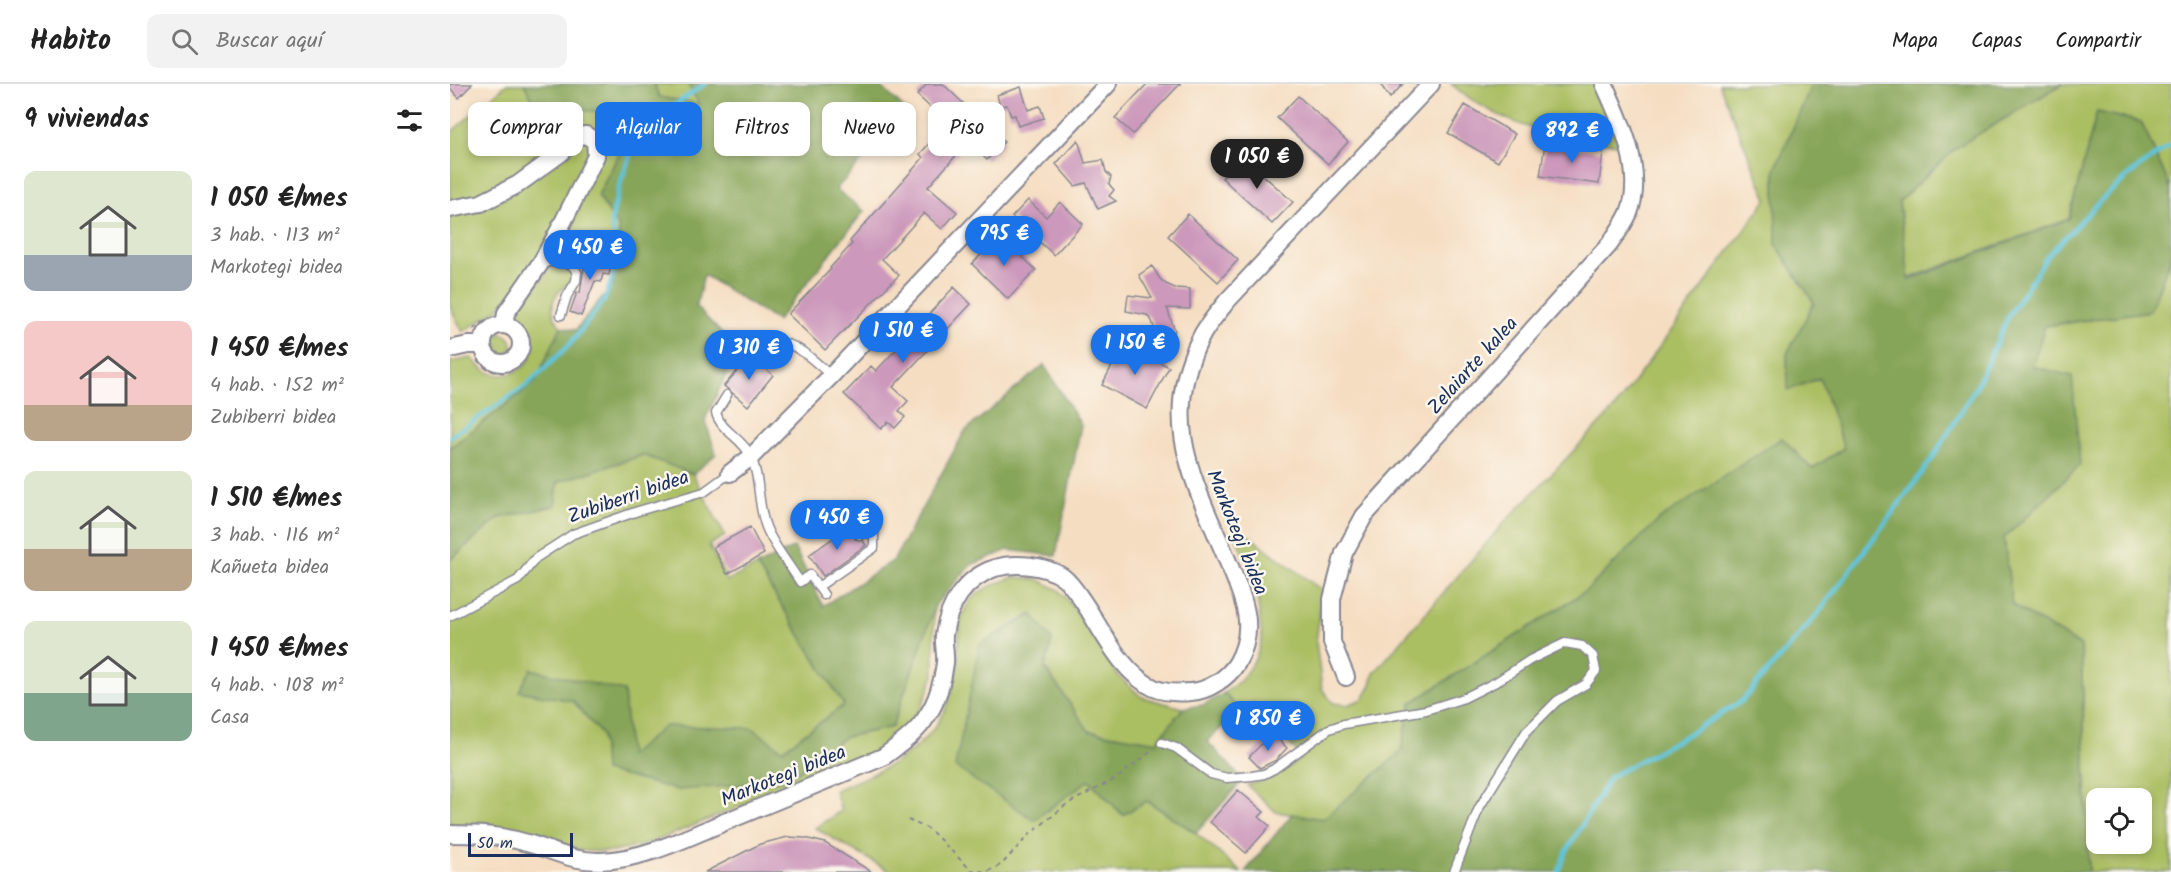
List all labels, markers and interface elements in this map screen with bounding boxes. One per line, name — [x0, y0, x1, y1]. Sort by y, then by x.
search box — [147, 14, 567, 68]
text: Habito — [30, 19, 111, 64]
text: Buscar aquí — [216, 24, 323, 59]
icon: search — [168, 25, 201, 58]
text: Mapa — [1892, 25, 1938, 58]
text: Capas — [1971, 25, 2022, 58]
text: Compartir — [2055, 25, 2141, 58]
text: 9 viviendas — [24, 99, 149, 141]
chip: Comprar — [468, 102, 583, 156]
chip: Alquilar — [595, 102, 702, 156]
chip: Filtros — [714, 102, 810, 156]
chip: Nuevo — [822, 102, 916, 156]
chip: Piso — [928, 102, 1005, 156]
icon: filters — [393, 104, 426, 137]
pin: 892 € — [1530, 113, 1614, 164]
text: 892 € — [1545, 116, 1599, 148]
pin: 1 050 € — [1202, 139, 1312, 190]
text: 1 050 € — [1225, 142, 1289, 174]
text: 1 050 €/mes — [210, 178, 348, 220]
icon: home — [72, 195, 144, 267]
pin: 795 € — [962, 216, 1046, 267]
text: 795 € — [979, 219, 1029, 251]
text: 3 hab. · 113 m² — [210, 220, 340, 252]
pin: 1 450 € — [535, 230, 645, 281]
text: 1 450 € — [557, 233, 623, 265]
text: Markotegi bidea — [210, 252, 343, 284]
street label: Zelaiarte kalea — [1420, 310, 1527, 423]
pin: 1 510 € — [848, 313, 958, 364]
text: 1 510 € — [873, 316, 933, 348]
pin: 1 150 € — [1080, 325, 1190, 376]
text: 1 450 €/mes — [210, 328, 348, 370]
text: 1 150 € — [1105, 328, 1165, 360]
pin: 1 310 € — [694, 330, 804, 381]
text: 1 310 € — [718, 333, 780, 365]
icon: home — [72, 345, 144, 417]
text: 4 hab. · 152 m² — [210, 370, 344, 402]
text: Zubiberri bidea — [210, 402, 336, 434]
street label: Zubiberri bidea — [564, 462, 694, 534]
street label: Markotegi bidea — [1196, 465, 1276, 600]
text: 1 510 €/mes — [210, 478, 342, 520]
icon: home — [72, 495, 144, 567]
pin: 1 450 € — [782, 500, 892, 551]
text: 1 450 € — [804, 503, 870, 535]
text: 3 hab. · 116 m² — [210, 520, 339, 552]
text: Kañueta bidea — [210, 552, 329, 584]
text: 1 450 €/mes — [210, 628, 348, 670]
icon: home — [72, 645, 144, 717]
text: 4 hab. · 108 m² — [210, 670, 344, 702]
pin: 1 850 € — [1213, 701, 1323, 752]
text: Casa — [210, 702, 249, 734]
text: 1 850 € — [1235, 704, 1301, 736]
street label: Markotegi bidea — [716, 737, 851, 817]
map controls — [2086, 788, 2152, 854]
button: locate — [2086, 788, 2152, 854]
scale bar — [468, 830, 573, 858]
text: 50 m — [477, 831, 513, 856]

